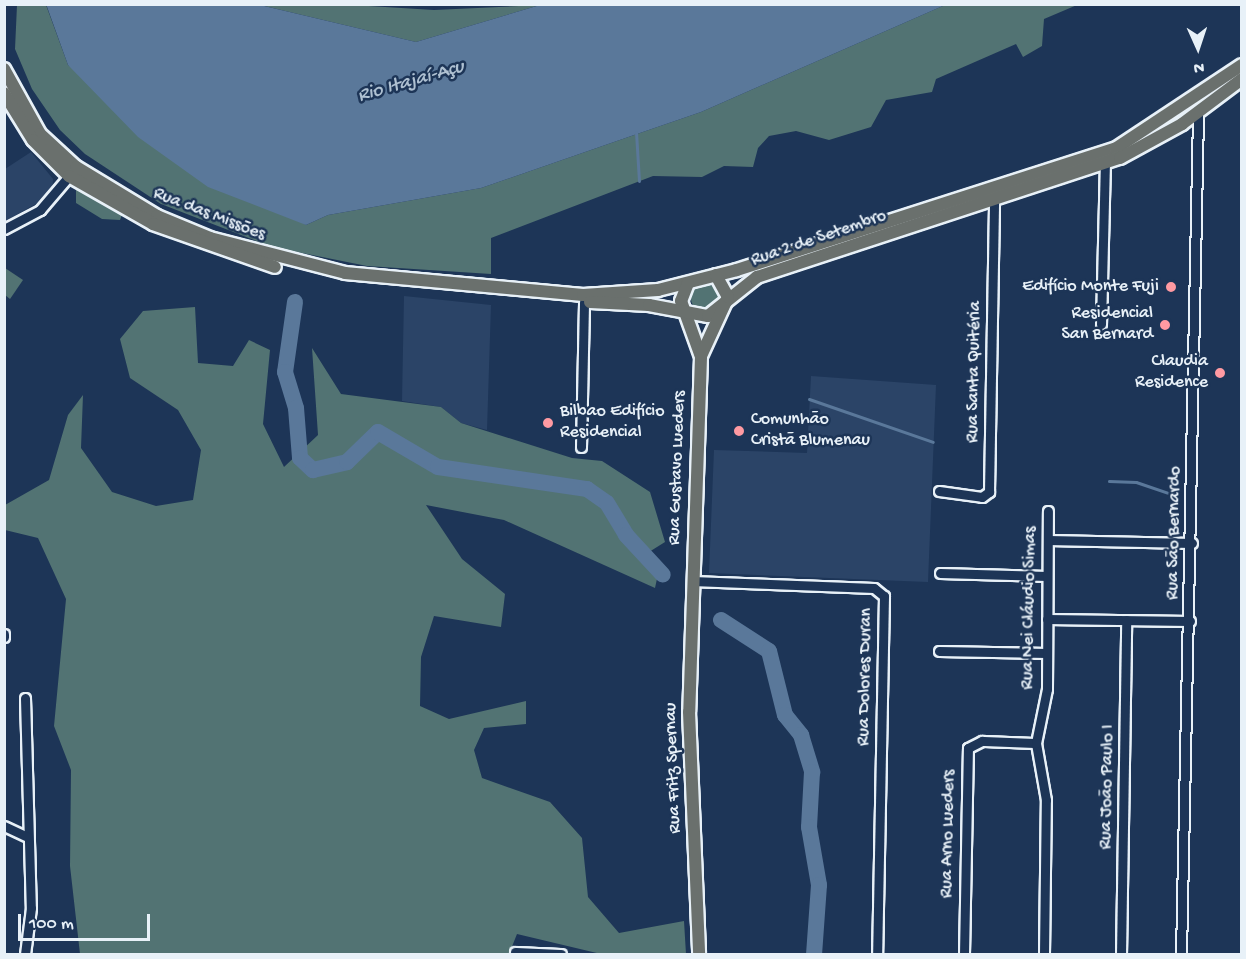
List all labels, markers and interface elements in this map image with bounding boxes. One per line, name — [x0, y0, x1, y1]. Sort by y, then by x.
north arrow — [1168, 18, 1228, 78]
water label: Rio Itajaí-Açu — [355, 55, 467, 109]
text: N — [1193, 57, 1205, 76]
street label: Rua das Missões — [150, 184, 268, 246]
street label: Rua 2 de Setembro — [749, 206, 889, 272]
place label: Edifício Monte Fuji — [1022, 276, 1159, 298]
marker: Edifício Monte Fuji — [1164, 280, 1178, 294]
street label: Rua Santa Quitéria — [963, 301, 987, 443]
place label: Residencial San Bernard — [1062, 304, 1153, 346]
marker: Residencial San Bernard — [1158, 318, 1172, 332]
place label: Claudia Residence — [1135, 352, 1208, 394]
marker: Claudia Residence — [1213, 366, 1227, 380]
street label: Rua Gustavo Lueders — [665, 390, 691, 546]
place label: Bilbao Edifício Residencial — [560, 402, 665, 444]
place label: Comunhão Cristã Blumenau — [751, 410, 870, 452]
marker: Bilbao Edifício Residencial — [541, 416, 555, 430]
marker: Comunhão Cristã Blumenau — [732, 424, 746, 438]
street label: Rua São Bernardo — [1163, 466, 1187, 600]
street label: Rua Nei Cláudio Simas — [1018, 526, 1042, 690]
street label: Rua Dolores Duran — [854, 608, 878, 746]
street label: Rua Fritz Spernau — [661, 702, 687, 834]
street label: Rua João Paulo I — [1096, 724, 1120, 850]
street label: Rua Arno Lueders — [937, 770, 961, 898]
scale bar — [21, 902, 153, 940]
text: 100 m — [29, 914, 74, 935]

